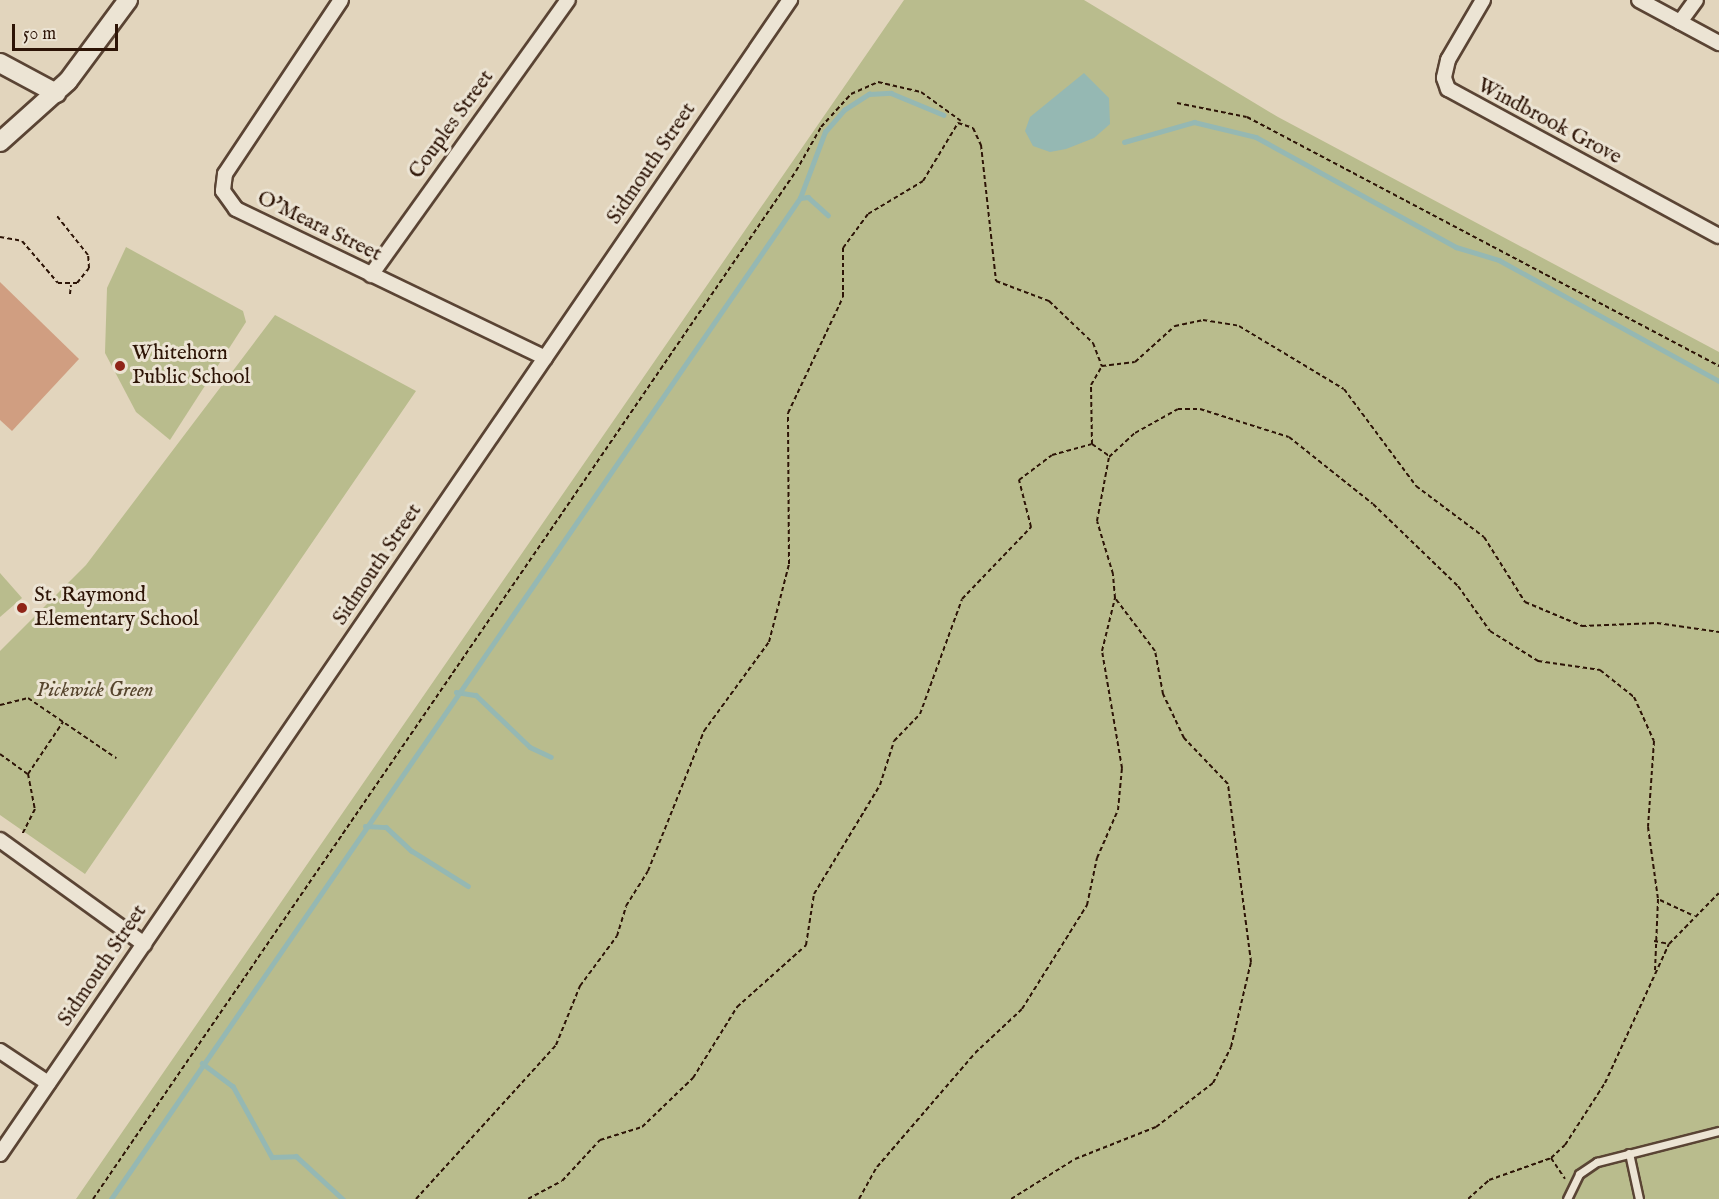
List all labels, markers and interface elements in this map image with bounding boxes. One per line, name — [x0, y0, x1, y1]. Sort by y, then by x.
scale bar — [15, 12, 122, 50]
text: 50 m — [23, 23, 56, 46]
street label: Couples Street — [404, 66, 500, 184]
street label: Windbrook Grove — [1473, 73, 1625, 171]
street label: Sidmouth Street — [602, 99, 702, 229]
street label: O'Meara Street — [253, 186, 385, 268]
place label: Whitehorn Public School — [132, 341, 250, 391]
marker: Whitehorn Public School — [113, 359, 127, 373]
street label: Sidmouth Street — [328, 500, 428, 630]
place label: St. Raymond Elementary School — [34, 583, 199, 633]
marker: St. Raymond Elementary School — [15, 601, 29, 615]
park label: Pickwick Green — [36, 678, 154, 704]
street label: Sidmouth Street — [53, 901, 153, 1031]

